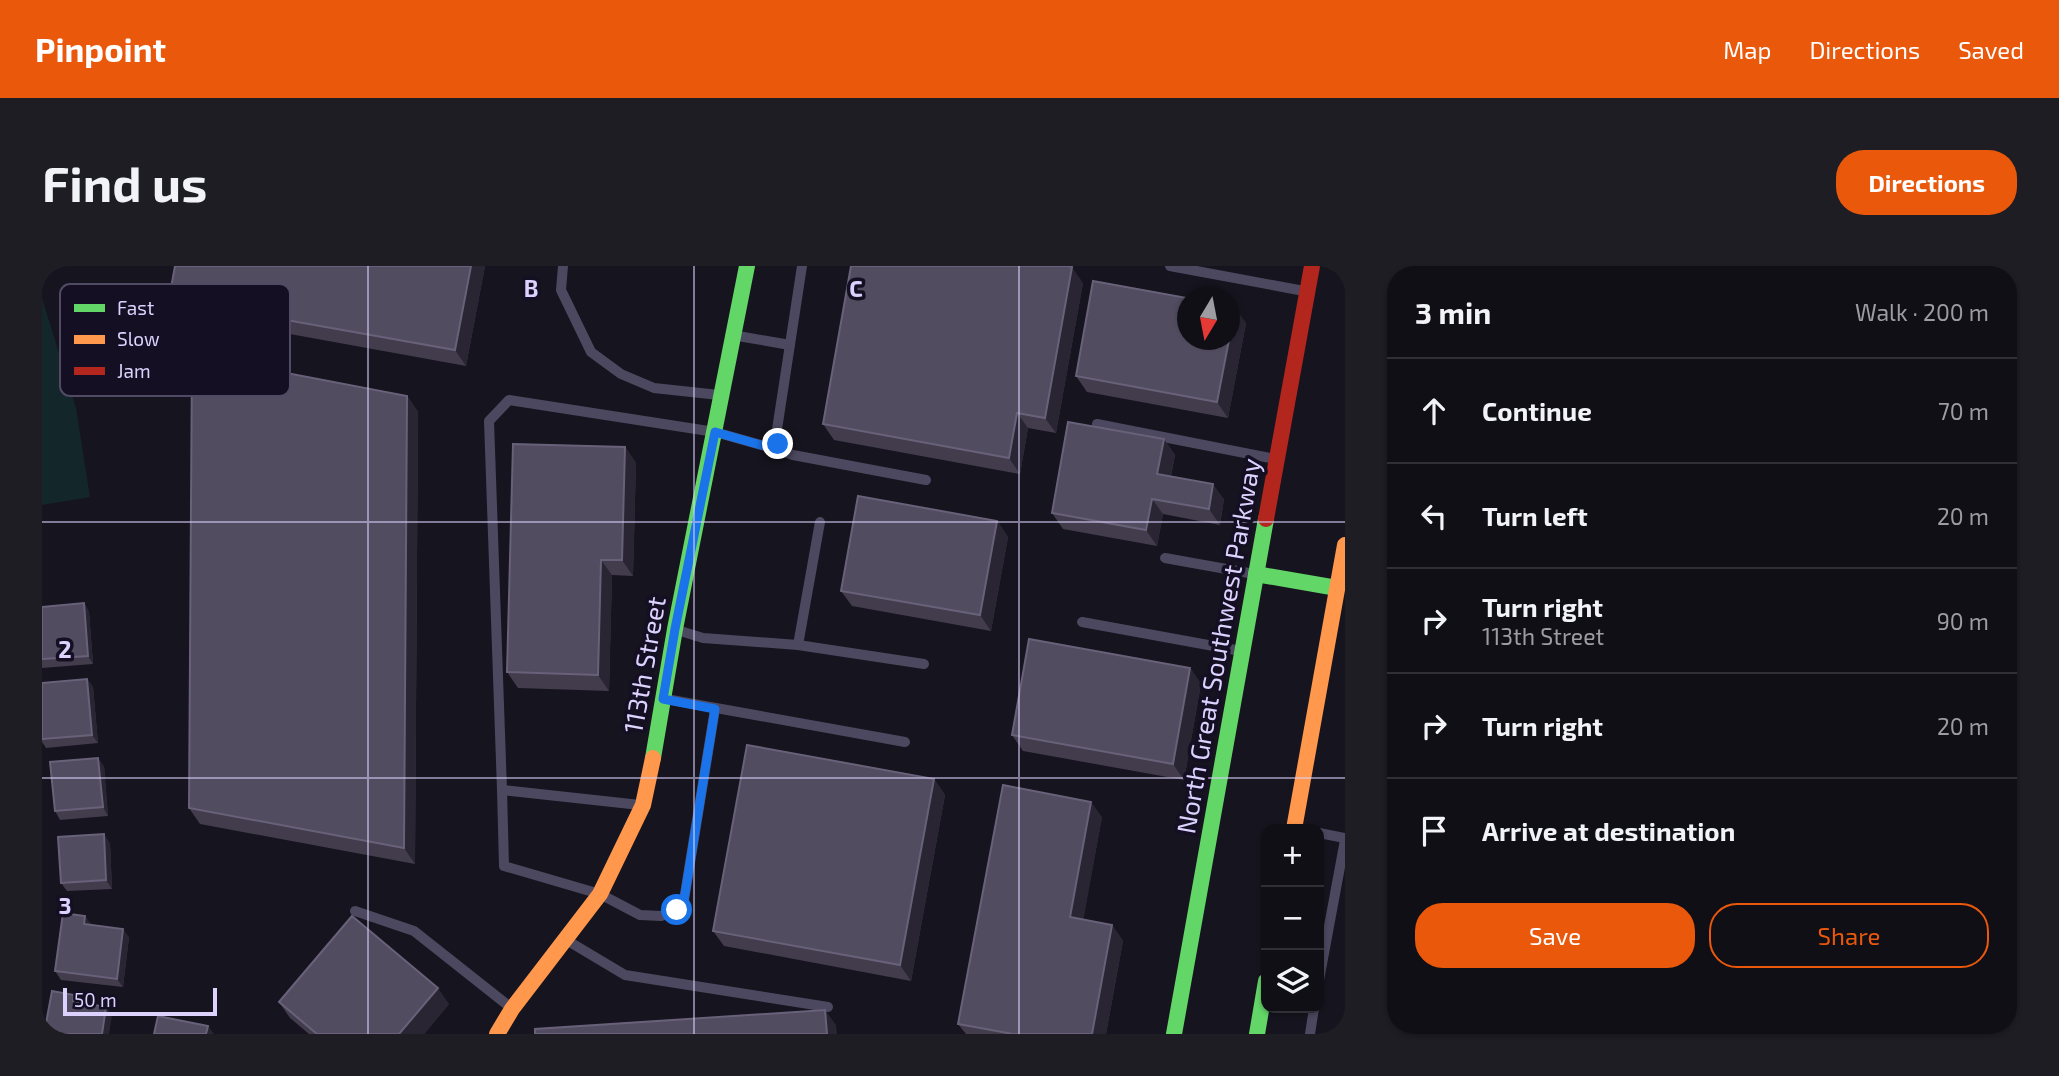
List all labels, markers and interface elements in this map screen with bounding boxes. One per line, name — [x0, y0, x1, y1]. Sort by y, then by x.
text: Pinpoint — [35, 29, 166, 69]
text: Map — [1723, 35, 1771, 64]
text: Directions — [1809, 35, 1920, 64]
text: Saved — [1958, 35, 2024, 64]
button: Directions — [1836, 150, 2017, 215]
text: Find us — [42, 153, 207, 212]
text: B — [524, 274, 538, 302]
text: C — [849, 274, 863, 302]
legend — [60, 284, 290, 396]
north arrow — [1177, 287, 1240, 350]
text: 3 min — [1415, 294, 1491, 330]
text: Fast — [117, 296, 154, 319]
text: Walk · 200 m — [1855, 298, 1989, 326]
text: Slow — [117, 327, 160, 350]
text: Jam — [117, 359, 151, 382]
icon: ahead — [1415, 392, 1453, 430]
text: Continue — [1482, 395, 1592, 426]
text: 70 m — [1938, 397, 1989, 425]
route end — [762, 428, 793, 459]
street label: North Great Southwest Parkway — [1169, 455, 1266, 836]
icon: left — [1415, 497, 1453, 535]
text: Turn left — [1482, 500, 1588, 531]
text: 20 m — [1937, 502, 1989, 530]
text: Turn right — [1482, 591, 1603, 622]
street label: 113th Street — [616, 594, 671, 735]
icon: right — [1415, 602, 1453, 640]
text: 90 m — [1937, 607, 1989, 635]
text: 113th Street — [1482, 622, 1604, 650]
text: 2 — [58, 635, 72, 663]
icon: right — [1415, 707, 1453, 745]
text: Turn right — [1482, 710, 1603, 741]
text: 20 m — [1937, 712, 1989, 740]
icon: arrive — [1415, 812, 1453, 850]
text: Arrive at destination — [1482, 815, 1735, 846]
map controls — [1261, 824, 1324, 1013]
button: + — [1261, 824, 1324, 887]
button: − — [1261, 887, 1324, 950]
text: 3 — [58, 891, 72, 919]
route start — [661, 894, 692, 925]
button: Save — [1415, 903, 1695, 968]
button: Share — [1709, 903, 1989, 968]
button: layers — [1261, 950, 1324, 1013]
scale bar — [63, 985, 217, 1017]
text: 50 m — [74, 988, 117, 1011]

